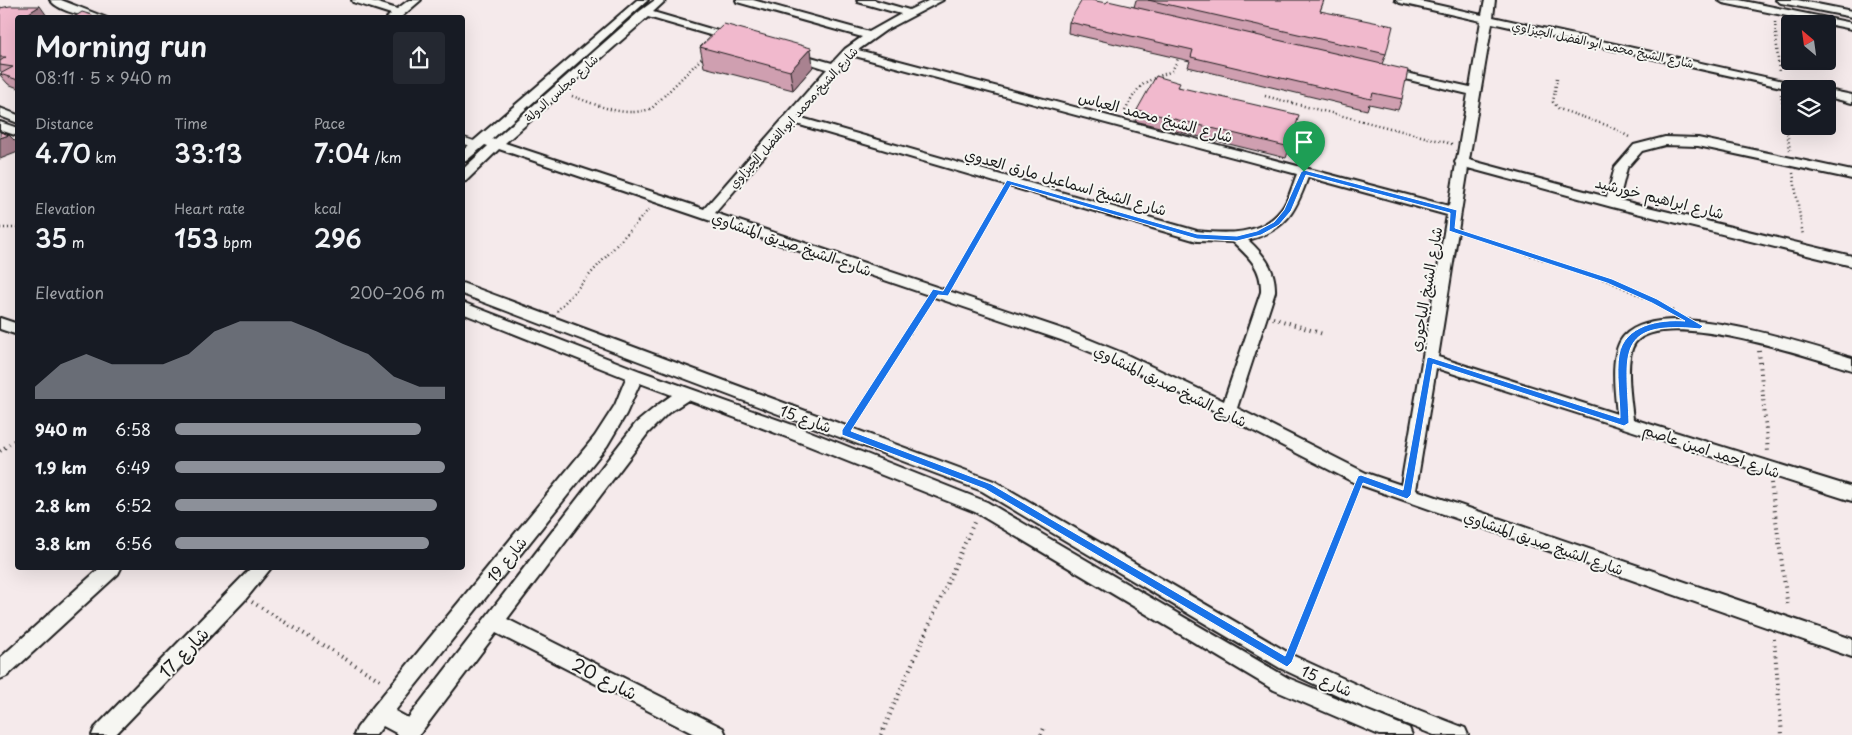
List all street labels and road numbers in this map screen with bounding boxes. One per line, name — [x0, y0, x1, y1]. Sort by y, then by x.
street label: شارع الشيخ محمد ابو الفضل الجيزاوي — [1510, 16, 1695, 73]
street label: شارع الشيخ محمد ابو الفضل الجيزاوي — [724, 42, 862, 193]
street label: شارع مجلس الدولة — [520, 50, 603, 127]
street label: شارع الشيخ محمد العباس — [1076, 84, 1236, 148]
street label: شارع الشيخ اسماعيل مارق العدوي — [962, 141, 1170, 222]
street label: شارع ابراهيم خورشيد — [1593, 170, 1727, 226]
street label: شارع الشيخ صديق المنشاوي — [709, 205, 875, 282]
street label: شارع الشيخ الباجوري — [1403, 225, 1448, 354]
street label: شارع الشيخ صديق المنشاوي — [1090, 338, 1251, 433]
street label: شارع 15 — [777, 398, 835, 438]
street label: شارع احمد امين عاصم — [1640, 417, 1783, 485]
street label: شارع الشيخ صديق المنشاوي — [1461, 504, 1627, 581]
street label: شارع 19 — [480, 531, 532, 587]
street label: شارع 17 — [152, 620, 214, 684]
street label: شارع 20 — [567, 650, 643, 706]
street label: شارع 15 — [1298, 659, 1356, 701]

